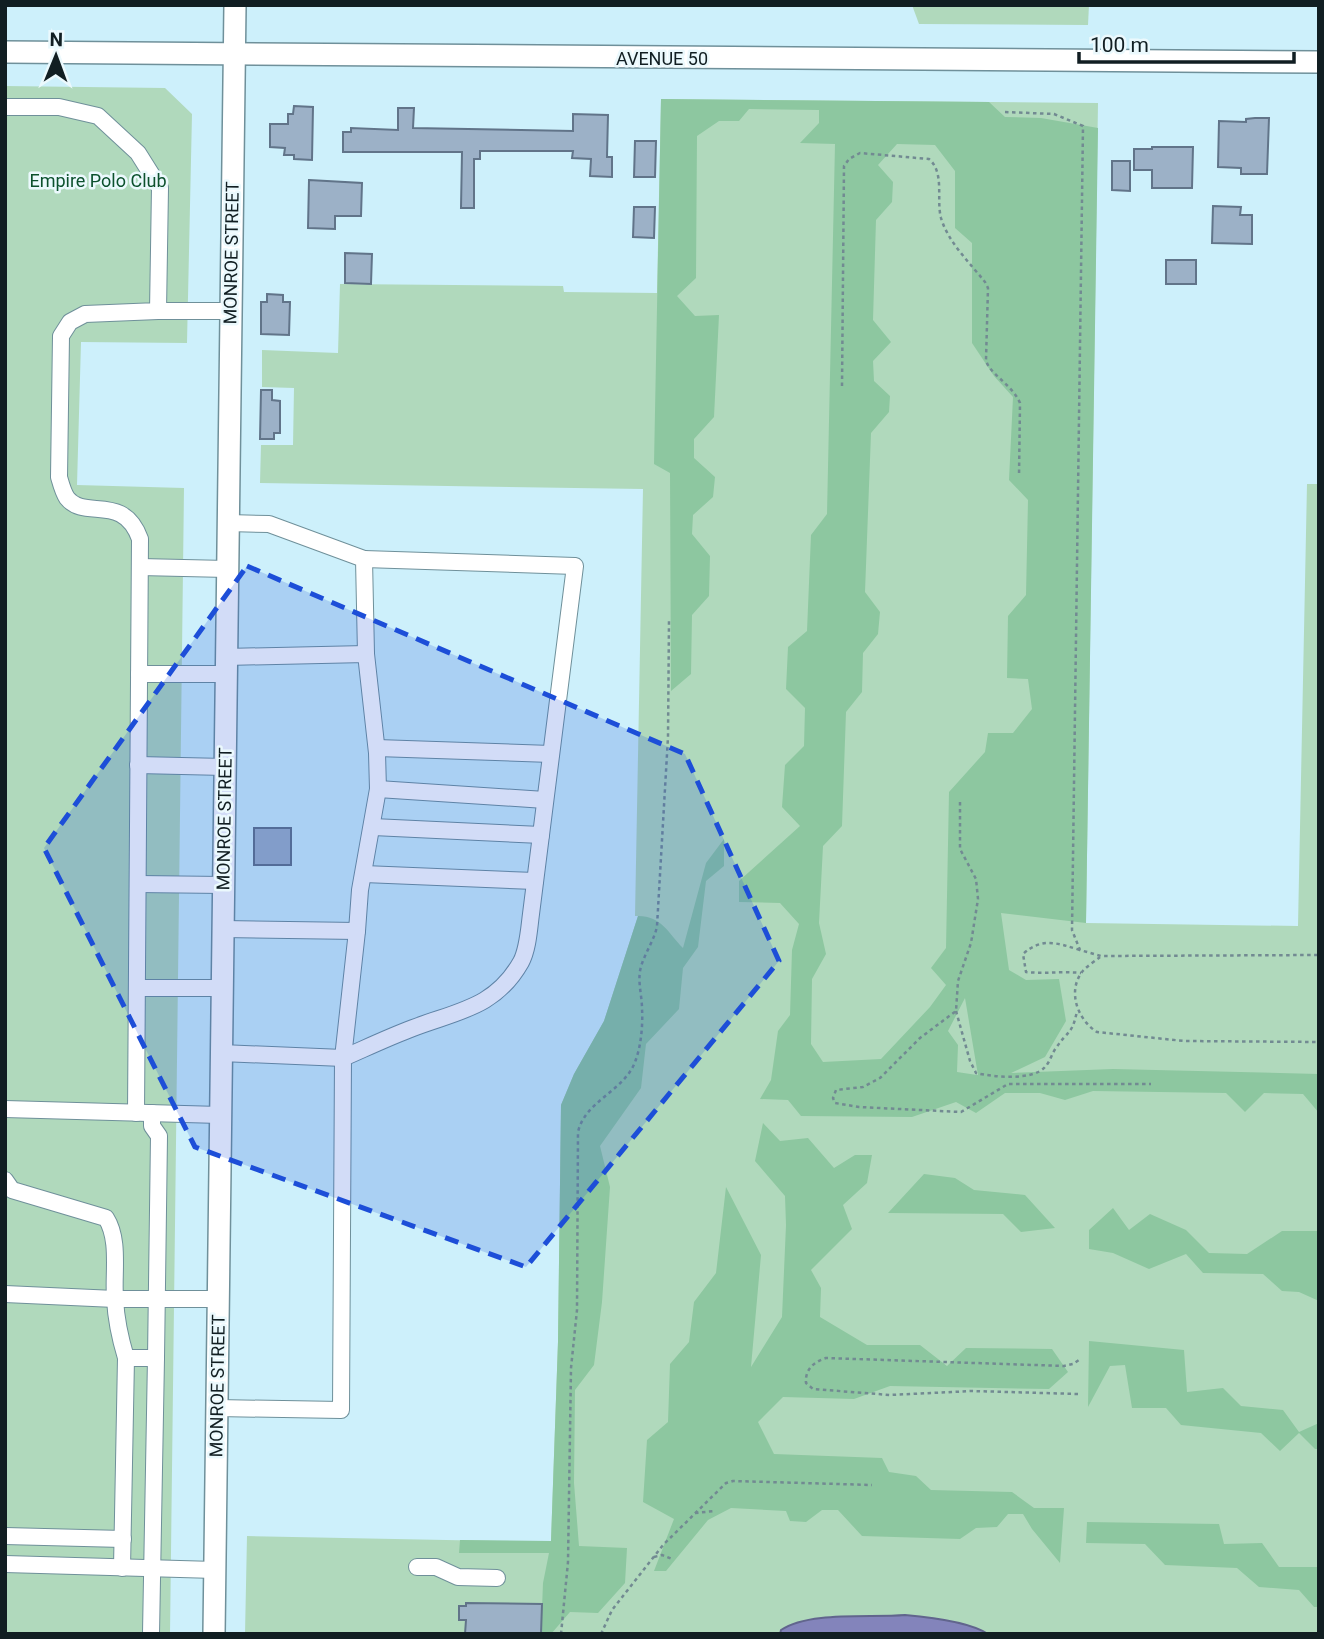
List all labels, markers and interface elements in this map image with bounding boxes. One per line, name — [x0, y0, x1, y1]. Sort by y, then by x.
north arrow — [21, 21, 91, 91]
scale bar — [1079, 21, 1294, 65]
text: N — [49, 28, 63, 51]
text: 100 m — [1090, 33, 1149, 57]
street label: AVENUE 50 — [616, 48, 708, 69]
park label: Empire Polo Club — [29, 170, 167, 191]
street label: MONROE STREET — [219, 181, 243, 325]
street label: MONROE STREET — [212, 747, 236, 891]
street label: MONROE STREET — [205, 1314, 229, 1458]

